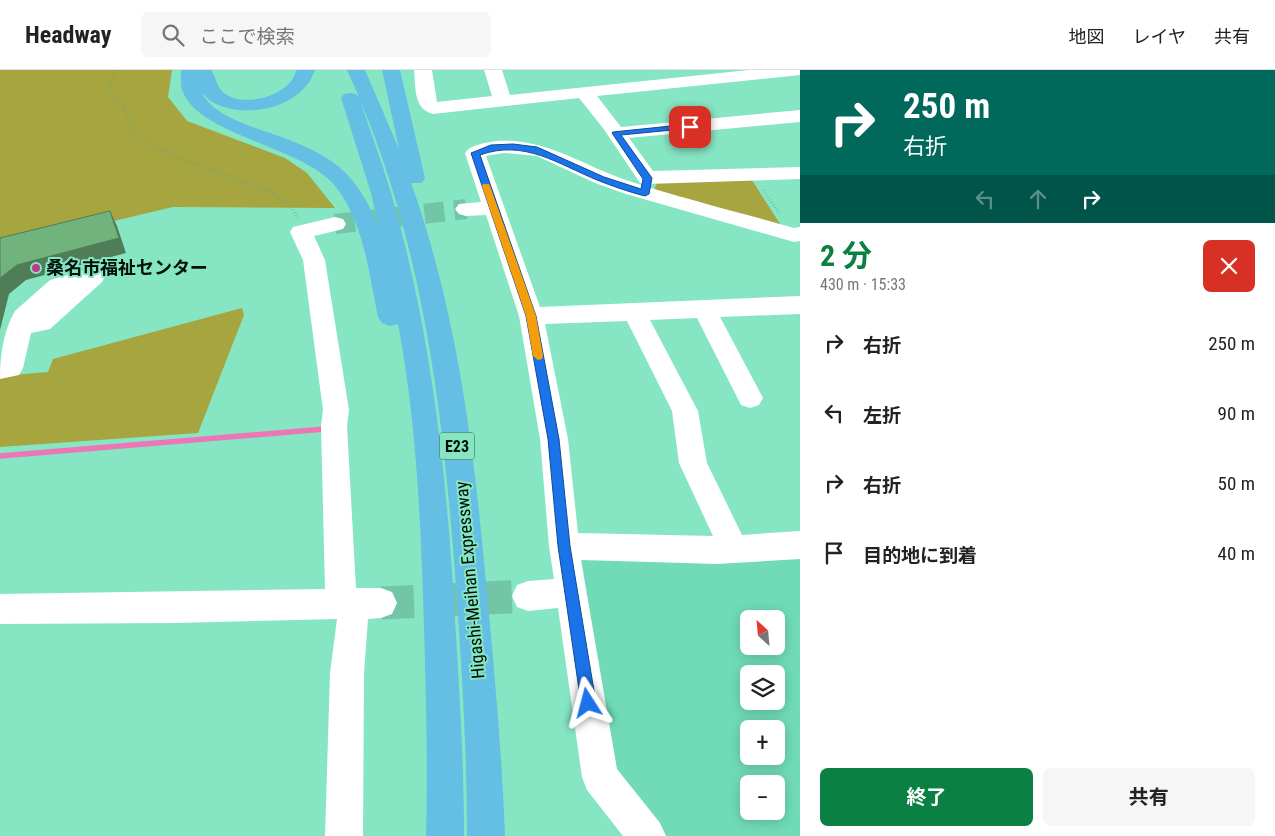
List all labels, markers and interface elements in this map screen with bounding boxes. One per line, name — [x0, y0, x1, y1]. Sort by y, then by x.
search box — [141, 12, 491, 57]
text: Headway — [25, 21, 111, 49]
icon: search — [159, 21, 187, 49]
text: ここで検索 — [199, 25, 294, 48]
text: 地図 — [1069, 26, 1105, 47]
text: レイヤ — [1133, 26, 1186, 47]
text: 共有 — [1214, 26, 1250, 47]
text: 250 m — [903, 86, 990, 127]
icon: right — [820, 90, 885, 155]
pin — [669, 106, 711, 148]
icon: arrive — [676, 113, 704, 141]
text: 右折 — [903, 134, 947, 159]
icon: left — [971, 185, 999, 213]
icon: ahead — [1024, 185, 1052, 213]
icon: right — [1077, 185, 1105, 213]
text: 2 分 — [820, 238, 872, 273]
button: close — [1203, 240, 1255, 292]
place label: 桑名市福祉センター — [46, 257, 208, 278]
marker: 桑名市福祉センター — [30, 262, 42, 274]
text: 430 m · 15:33 — [820, 275, 906, 294]
icon: right — [820, 329, 848, 357]
text: 250 m — [1208, 332, 1255, 355]
text: 右折 — [863, 334, 901, 357]
icon: left — [820, 399, 848, 427]
text: 90 m — [1218, 402, 1255, 425]
text: 左折 — [863, 404, 901, 427]
road number: E23 — [440, 432, 474, 460]
icon: right — [820, 469, 848, 497]
text: 50 m — [1218, 472, 1255, 495]
text: 右折 — [863, 474, 901, 497]
street label: Higashi-Meihan Expressway — [450, 480, 489, 680]
icon: arrive — [820, 539, 848, 567]
text: 40 m — [1218, 542, 1255, 565]
text: 目的地に到着 — [863, 544, 977, 567]
north arrow — [740, 610, 785, 655]
map controls — [740, 610, 785, 820]
button: layers — [740, 665, 785, 710]
position arrow — [561, 676, 613, 728]
button: + — [740, 720, 785, 765]
button: 終了 — [820, 768, 1033, 826]
button: 共有 — [1043, 768, 1255, 826]
button: − — [740, 775, 785, 820]

